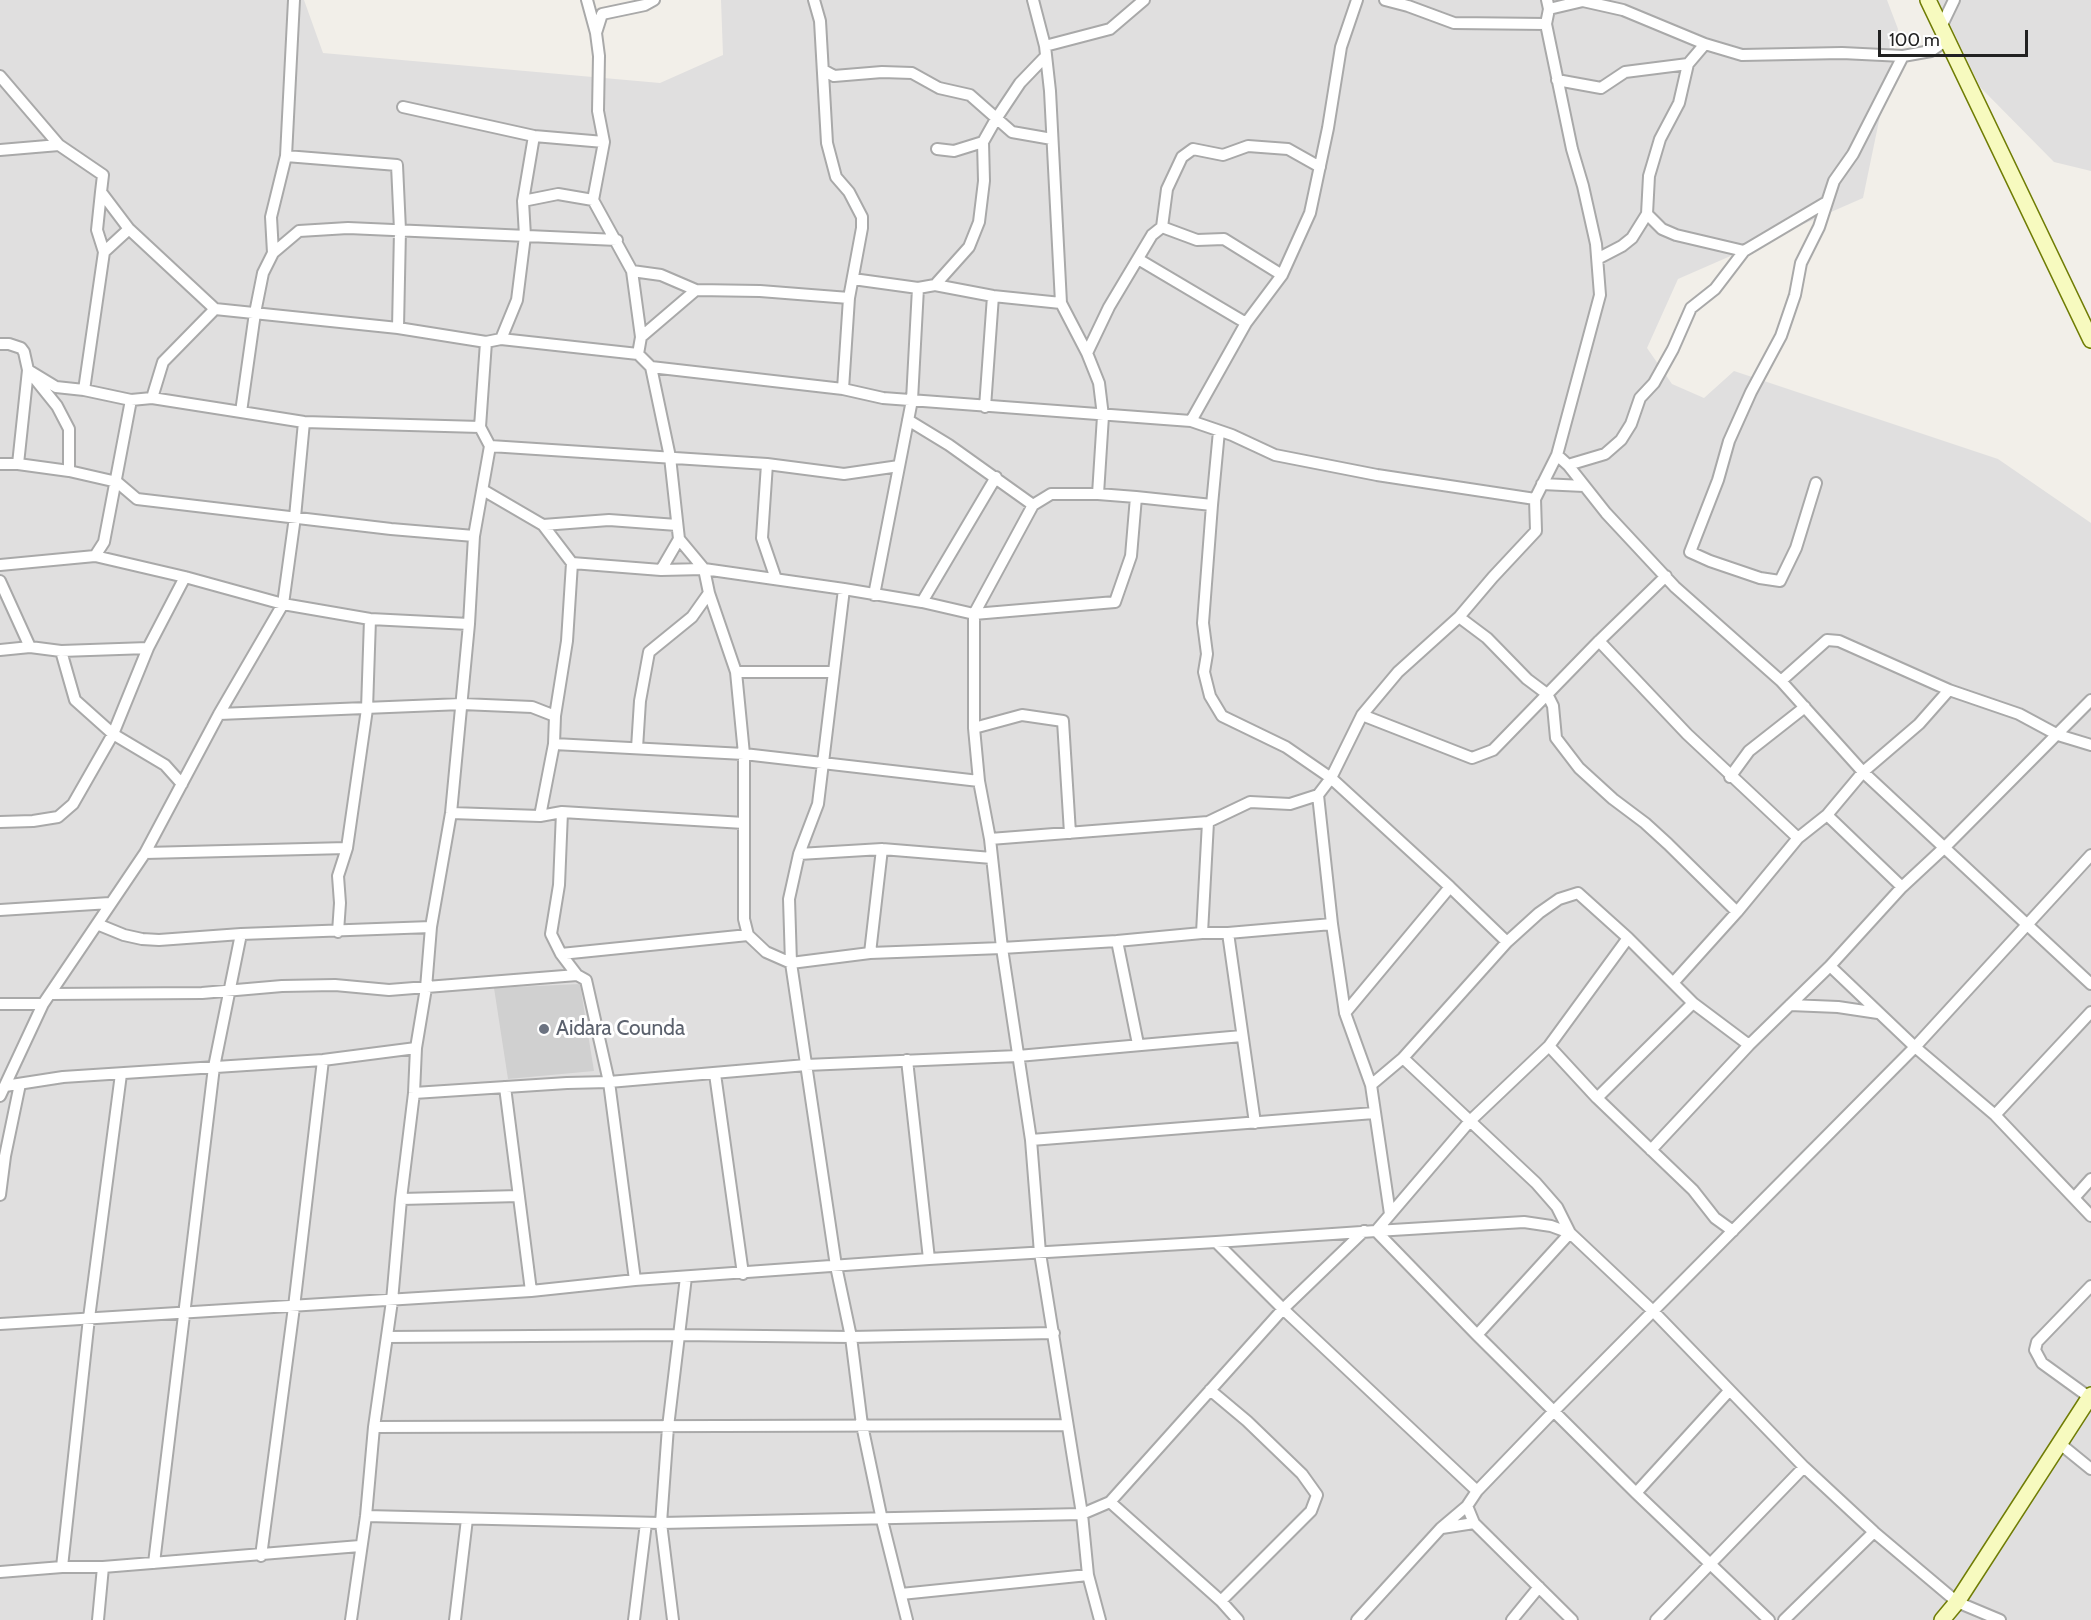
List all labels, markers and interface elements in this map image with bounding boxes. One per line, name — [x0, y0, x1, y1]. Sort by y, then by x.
scale bar — [1881, 18, 2031, 56]
text: 100 m — [1889, 29, 1940, 51]
place label: Aidara Counda — [556, 1016, 685, 1042]
marker: Aidara Counda — [537, 1022, 551, 1036]

